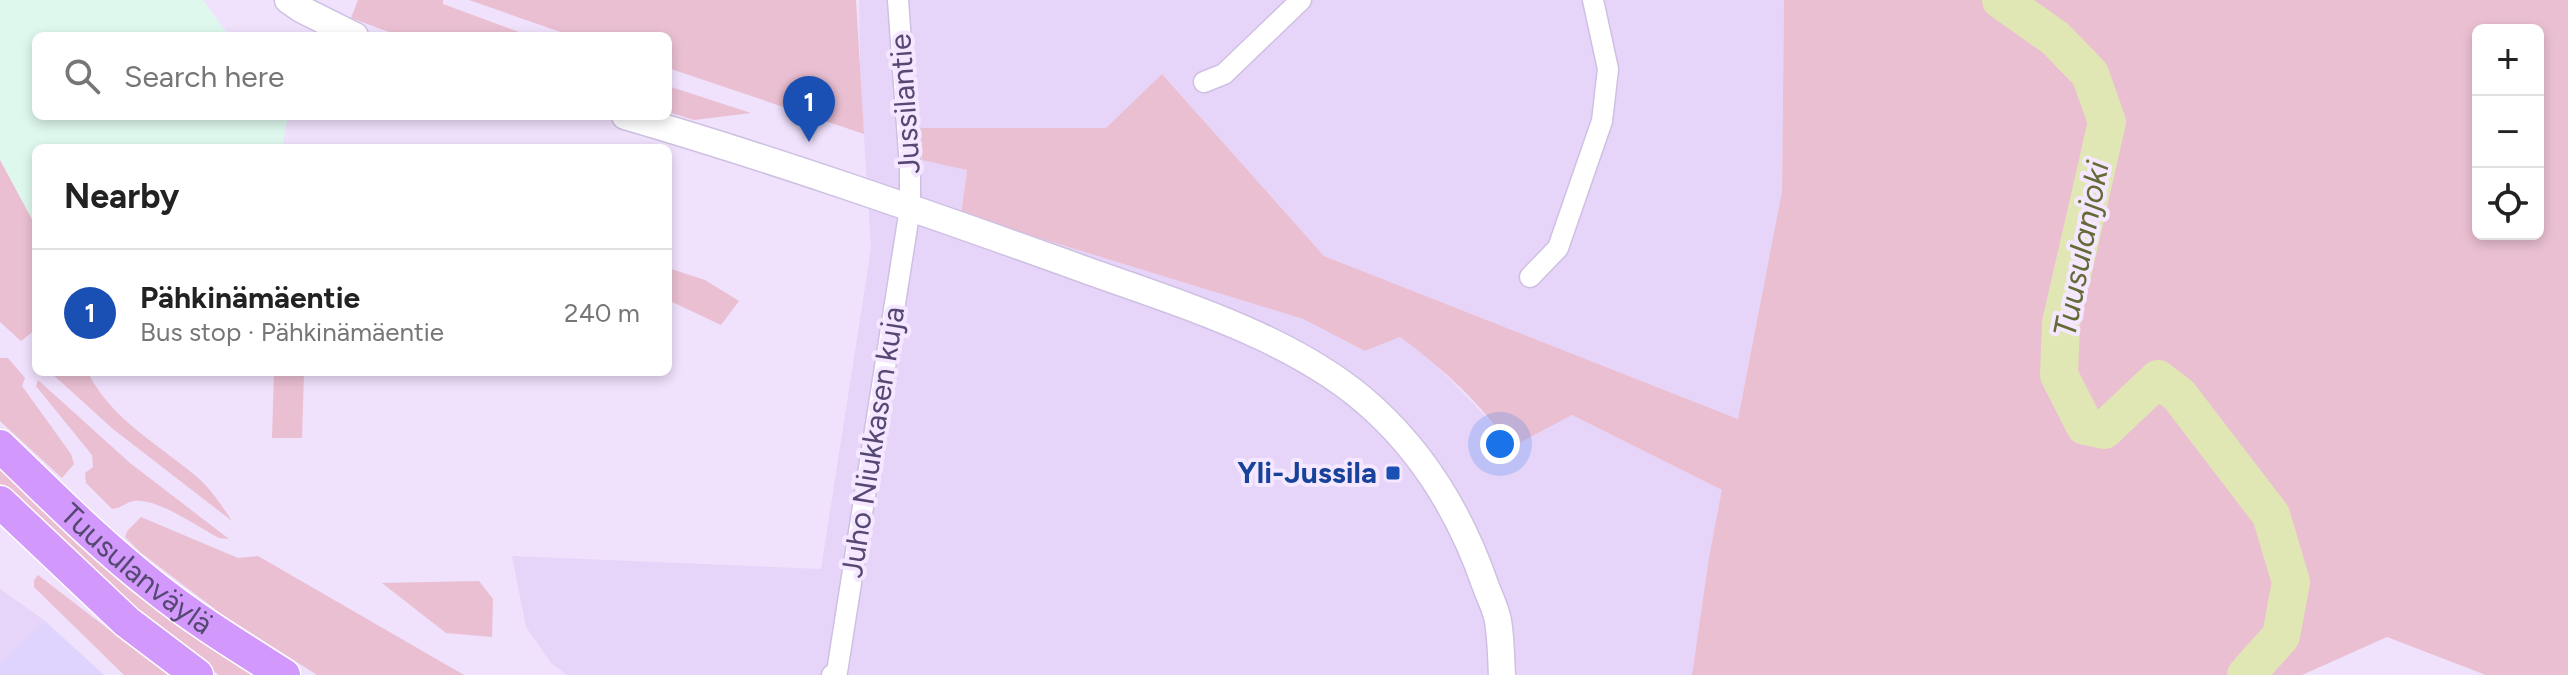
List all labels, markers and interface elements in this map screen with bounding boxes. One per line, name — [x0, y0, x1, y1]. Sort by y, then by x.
map controls — [2472, 24, 2544, 240]
button: + — [2472, 24, 2544, 96]
search box — [32, 32, 672, 120]
street label: Jussilantie — [881, 33, 928, 175]
icon: search — [60, 54, 104, 98]
text: Search here — [124, 58, 284, 95]
pin: 1 — [783, 76, 835, 142]
button: − — [2472, 96, 2544, 168]
water label: Tuusulanjoki — [2045, 157, 2117, 340]
button: locate — [2472, 168, 2544, 240]
text: Nearby — [64, 176, 179, 217]
text: Pähkinämäentie — [140, 279, 360, 316]
text: 1 — [85, 297, 95, 329]
text: 240 m — [564, 297, 640, 329]
street label: Juho Niukkasen kuja — [833, 304, 912, 580]
text: Bus stop · Pähkinämäentie — [140, 316, 444, 348]
your location — [1480, 424, 1520, 464]
place label: Yli-Jussila — [1237, 454, 1377, 491]
marker: Yli-Jussila — [1384, 464, 1402, 482]
street label: Tuusulanväylä — [53, 495, 220, 642]

